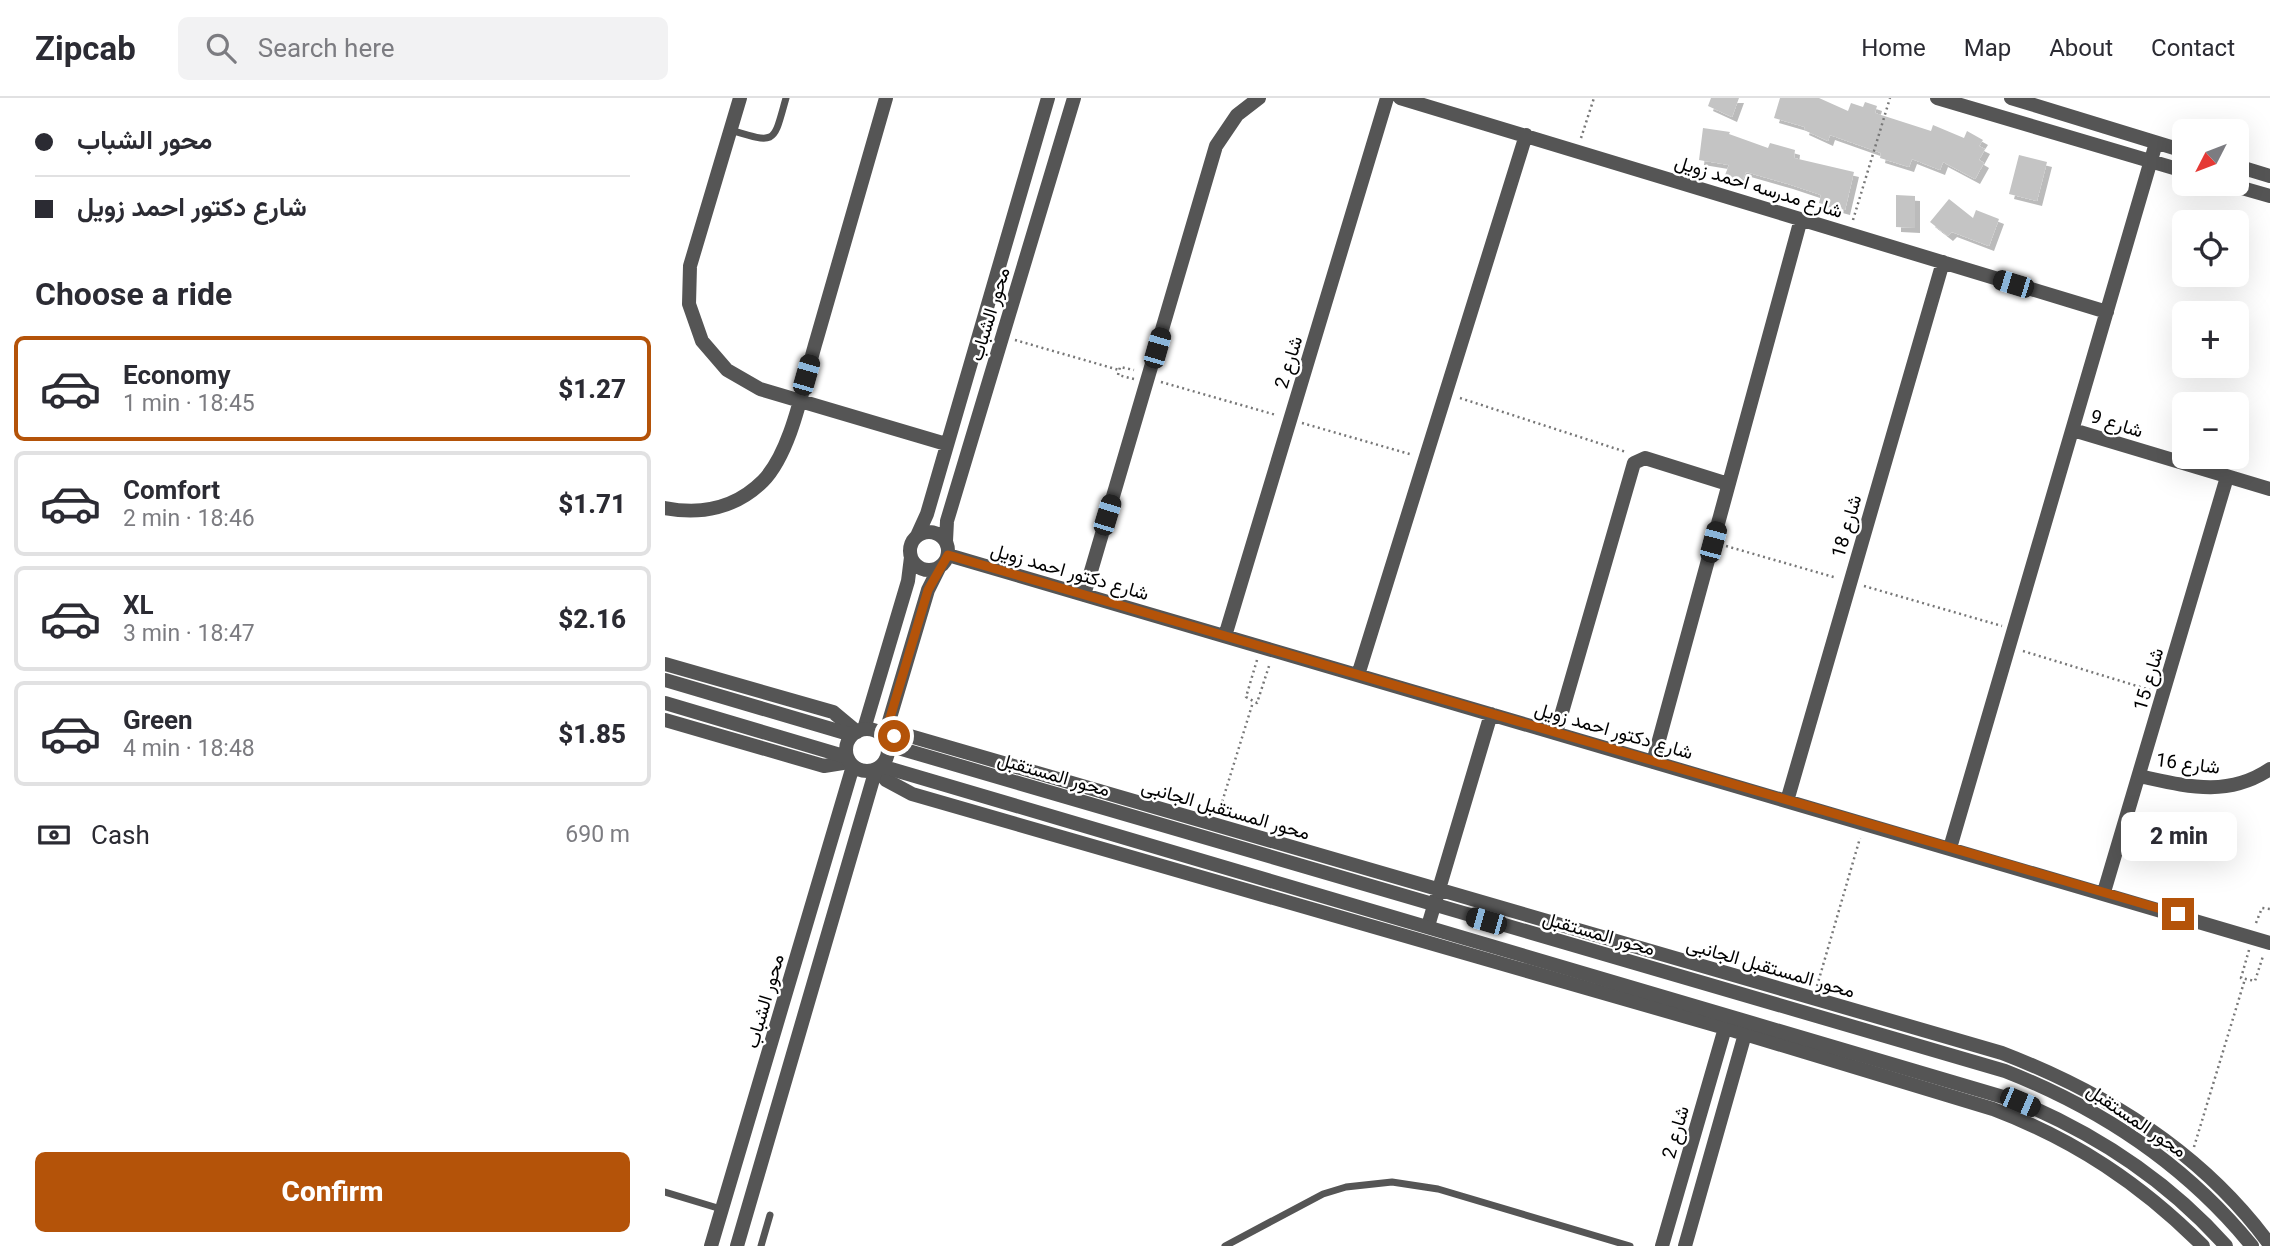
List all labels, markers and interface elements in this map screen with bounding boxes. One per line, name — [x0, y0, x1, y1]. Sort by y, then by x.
search box — [178, 17, 668, 80]
text: Zipcab — [35, 29, 136, 68]
icon: search — [202, 29, 240, 67]
text: Search here — [258, 33, 395, 63]
text: Home — [1861, 34, 1926, 62]
text: Map — [1964, 34, 2011, 62]
text: About — [2049, 34, 2113, 62]
text: Contact — [2151, 34, 2235, 62]
north arrow — [2172, 119, 2249, 196]
map controls — [2172, 119, 2249, 469]
text: محور الشباب — [77, 125, 212, 155]
street label: شارع مدرسه احمد زويل — [1672, 150, 1846, 224]
text: شارع دكتور احمد زويل — [77, 192, 307, 222]
button: locate — [2172, 210, 2249, 287]
street label: محور الشباب — [964, 264, 1015, 364]
car — [1990, 268, 2037, 300]
text: Choose a ride — [35, 275, 232, 313]
button: + — [2172, 301, 2249, 378]
car — [1142, 325, 1173, 371]
street label: شارع 2 — [1270, 333, 1308, 391]
car — [791, 352, 822, 398]
icon: car — [39, 357, 102, 420]
text: Economy — [123, 360, 230, 390]
text: $1.27 — [558, 374, 626, 404]
text: 1 min · 18:45 — [123, 390, 255, 417]
button: − — [2172, 392, 2249, 469]
street label: شارع 9 — [2088, 405, 2146, 443]
icon: car — [39, 472, 102, 535]
text: Comfort — [123, 475, 220, 505]
text: $1.71 — [558, 489, 626, 519]
car — [1091, 492, 1124, 538]
street label: شارع 18 — [1827, 492, 1867, 560]
text: 2 min · 18:46 — [123, 505, 255, 532]
car — [1698, 519, 1729, 565]
street label: شارع دكتور احمد زويل — [988, 538, 1152, 606]
icon: car — [39, 587, 102, 650]
text: XL — [123, 590, 154, 620]
text: $2.16 — [558, 604, 626, 634]
text: 3 min · 18:47 — [123, 620, 255, 647]
street label: شارع 15 — [2129, 645, 2169, 713]
street label: شارع دكتور احمد زويل — [1532, 697, 1696, 765]
icon: car — [39, 702, 102, 765]
text: Green — [123, 705, 193, 735]
text: $1.85 — [558, 719, 626, 749]
route start — [878, 720, 910, 752]
text: 4 min · 18:48 — [123, 735, 255, 762]
street label: محور المستقبل — [995, 747, 1113, 801]
street label: شارع 16 — [2155, 748, 2221, 780]
street label: محور المستقبل الجانبى — [1139, 774, 1313, 845]
callout: 2 min — [2120, 812, 2236, 862]
icon: cash — [35, 816, 73, 854]
text: Cash — [91, 820, 150, 850]
text: 690 m — [565, 821, 630, 848]
text: 2 min — [2150, 823, 2208, 850]
route end — [2162, 898, 2194, 930]
car — [1463, 905, 1510, 937]
street label: محور المستقبل — [1540, 906, 1658, 960]
street label: محور المستقبل الجانبى — [1684, 932, 1858, 1003]
street label: محور الشباب — [740, 951, 789, 1051]
street label: محور المستقبل — [2082, 1079, 2191, 1162]
car — [1997, 1084, 2044, 1120]
street label: شارع 2 — [1657, 1103, 1695, 1161]
button: Confirm — [35, 1152, 630, 1232]

